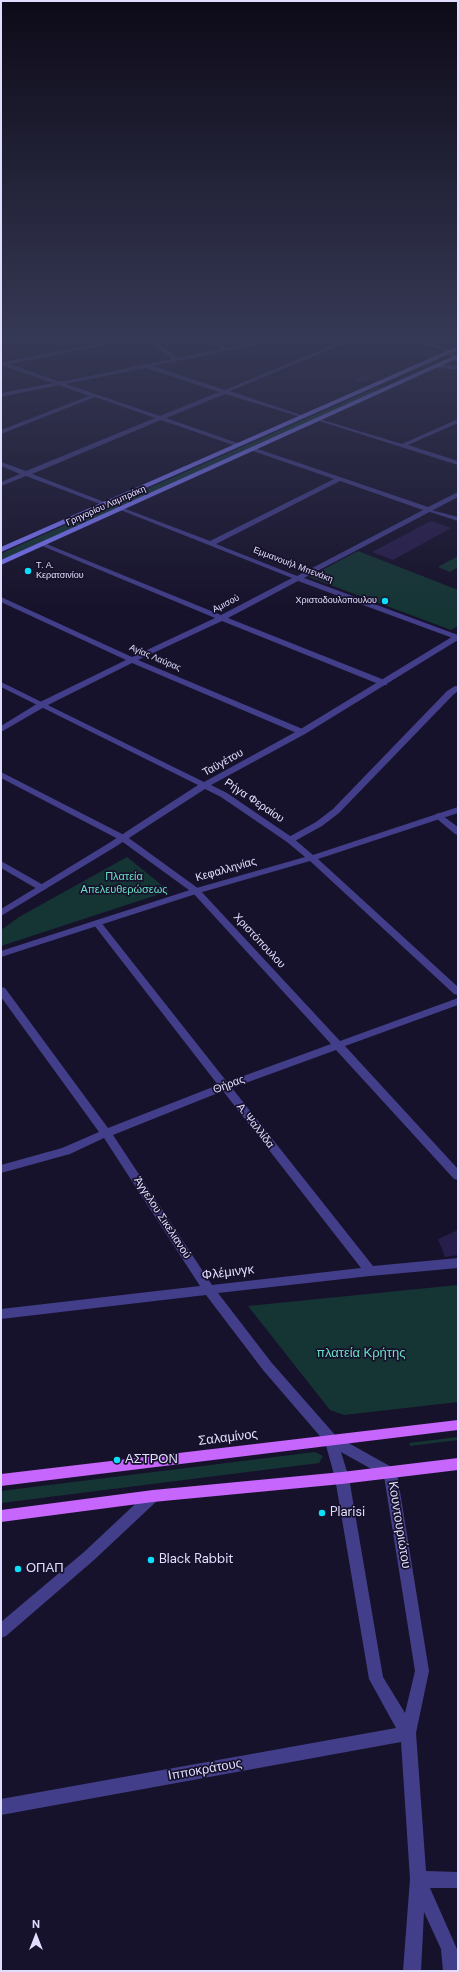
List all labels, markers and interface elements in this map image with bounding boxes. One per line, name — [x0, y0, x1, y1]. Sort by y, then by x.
street label: Γρηγορίου Λαμπράκη — [64, 484, 148, 528]
street label: Εμμανουήλ Μπενάκη — [252, 545, 334, 585]
place label: Τ. Α. Κερατσινίου — [36, 561, 84, 582]
marker: Τ. Α. Κερατσινίου — [23, 566, 33, 576]
street label: Αμισού — [211, 593, 241, 615]
place label: Χριστοδουλοπουλου — [296, 596, 377, 606]
marker: Χριστοδουλοπουλου — [380, 596, 390, 606]
street label: Αγίας Λαύρας — [128, 642, 182, 674]
street label: Ταϋγέτου — [200, 746, 246, 780]
street label: Ρήγα Φεραίου — [222, 776, 286, 826]
street label: Κεφαλληνίας — [194, 855, 258, 885]
park label: Πλατεία Απελευθερώσεως — [80, 870, 168, 896]
street label: Χριστόπουλου — [230, 911, 288, 971]
street label: Θήρας — [211, 1073, 247, 1097]
street label: Α. Ψαλλίδα — [233, 1101, 277, 1151]
street label: Άγγελου Σικελιανού — [131, 1175, 193, 1261]
street label: Φλέμινγκ — [201, 1262, 255, 1284]
park label: πλατεία Κρήτης — [317, 1346, 405, 1362]
street label: Σαλαμίνος — [197, 1427, 259, 1449]
place label: ΑΣΤΡΟΝ — [125, 1452, 178, 1468]
marker: ΑΣΤΡΟΝ — [112, 1455, 122, 1465]
street label: Κουντουριώτου — [384, 1480, 414, 1570]
place label: Plarisi — [330, 1505, 365, 1521]
marker: Plarisi — [317, 1508, 327, 1518]
place label: Black Rabbit — [159, 1552, 233, 1568]
marker: Black Rabbit — [146, 1555, 156, 1565]
place label: ΟΠΑΠ — [26, 1561, 64, 1577]
marker: ΟΠΑΠ — [13, 1564, 23, 1574]
street label: Ιπποκράτους — [167, 1756, 243, 1784]
north arrow — [16, 1916, 56, 1956]
text: N — [32, 1917, 40, 1931]

